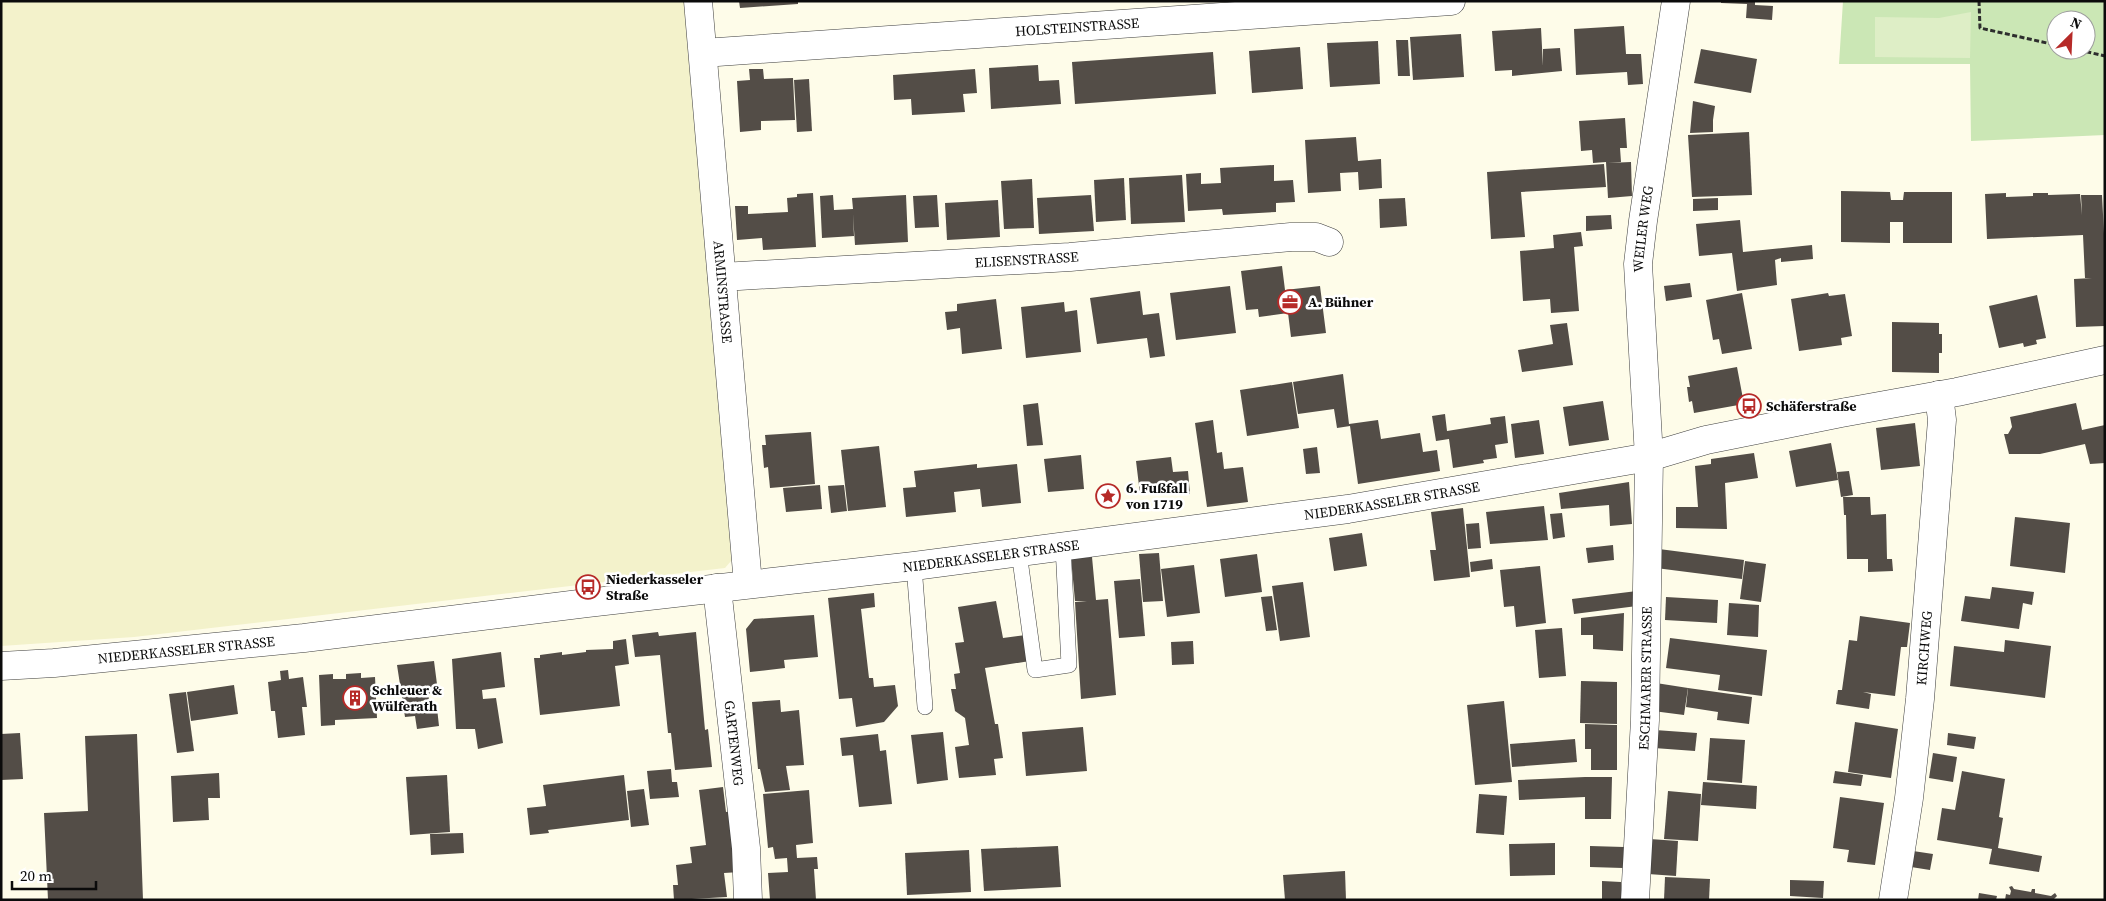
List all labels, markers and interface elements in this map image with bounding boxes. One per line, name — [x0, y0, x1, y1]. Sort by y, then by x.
north arrow — [2046, 10, 2096, 60]
text: N — [2068, 12, 2085, 34]
street label: HOLSTEINSTRASSE — [1014, 13, 1140, 41]
street label: WEILER WEG — [1628, 184, 1658, 273]
street label: ARMINSTRASSE — [709, 240, 737, 344]
street label: ELISENSTRASSE — [974, 246, 1079, 272]
office icon: A. Bühner — [1277, 289, 1303, 315]
place label: A. Bühner — [1308, 292, 1374, 312]
bus stop icon: Schäferstraße — [1736, 393, 1762, 419]
place label: Schäferstraße — [1766, 396, 1856, 416]
street label: NIEDERKASSELER STRASSE — [1303, 476, 1481, 525]
place label: 6. Fußfall von 1719 — [1125, 478, 1188, 514]
place icon: 6. Fußfall von 1719 — [1095, 483, 1121, 509]
street label: NIEDERKASSELER STRASSE — [902, 534, 1080, 577]
place label: Niederkasseler Straße — [606, 569, 704, 605]
bus stop icon: Niederkasseler Straße — [575, 574, 601, 600]
street label: ESCHMARER STRASSE — [1633, 606, 1657, 751]
street label: KIRCHWEG — [1911, 610, 1937, 686]
street label: NIEDERKASSELER STRASSE — [97, 631, 276, 669]
place label: Schleuer & Wülferath — [372, 680, 442, 716]
building icon: Schleuer & Wülferath — [342, 685, 368, 711]
street label: GARTENWEG — [720, 699, 749, 787]
scale bar — [12, 858, 96, 890]
text: 20 m — [20, 865, 52, 886]

